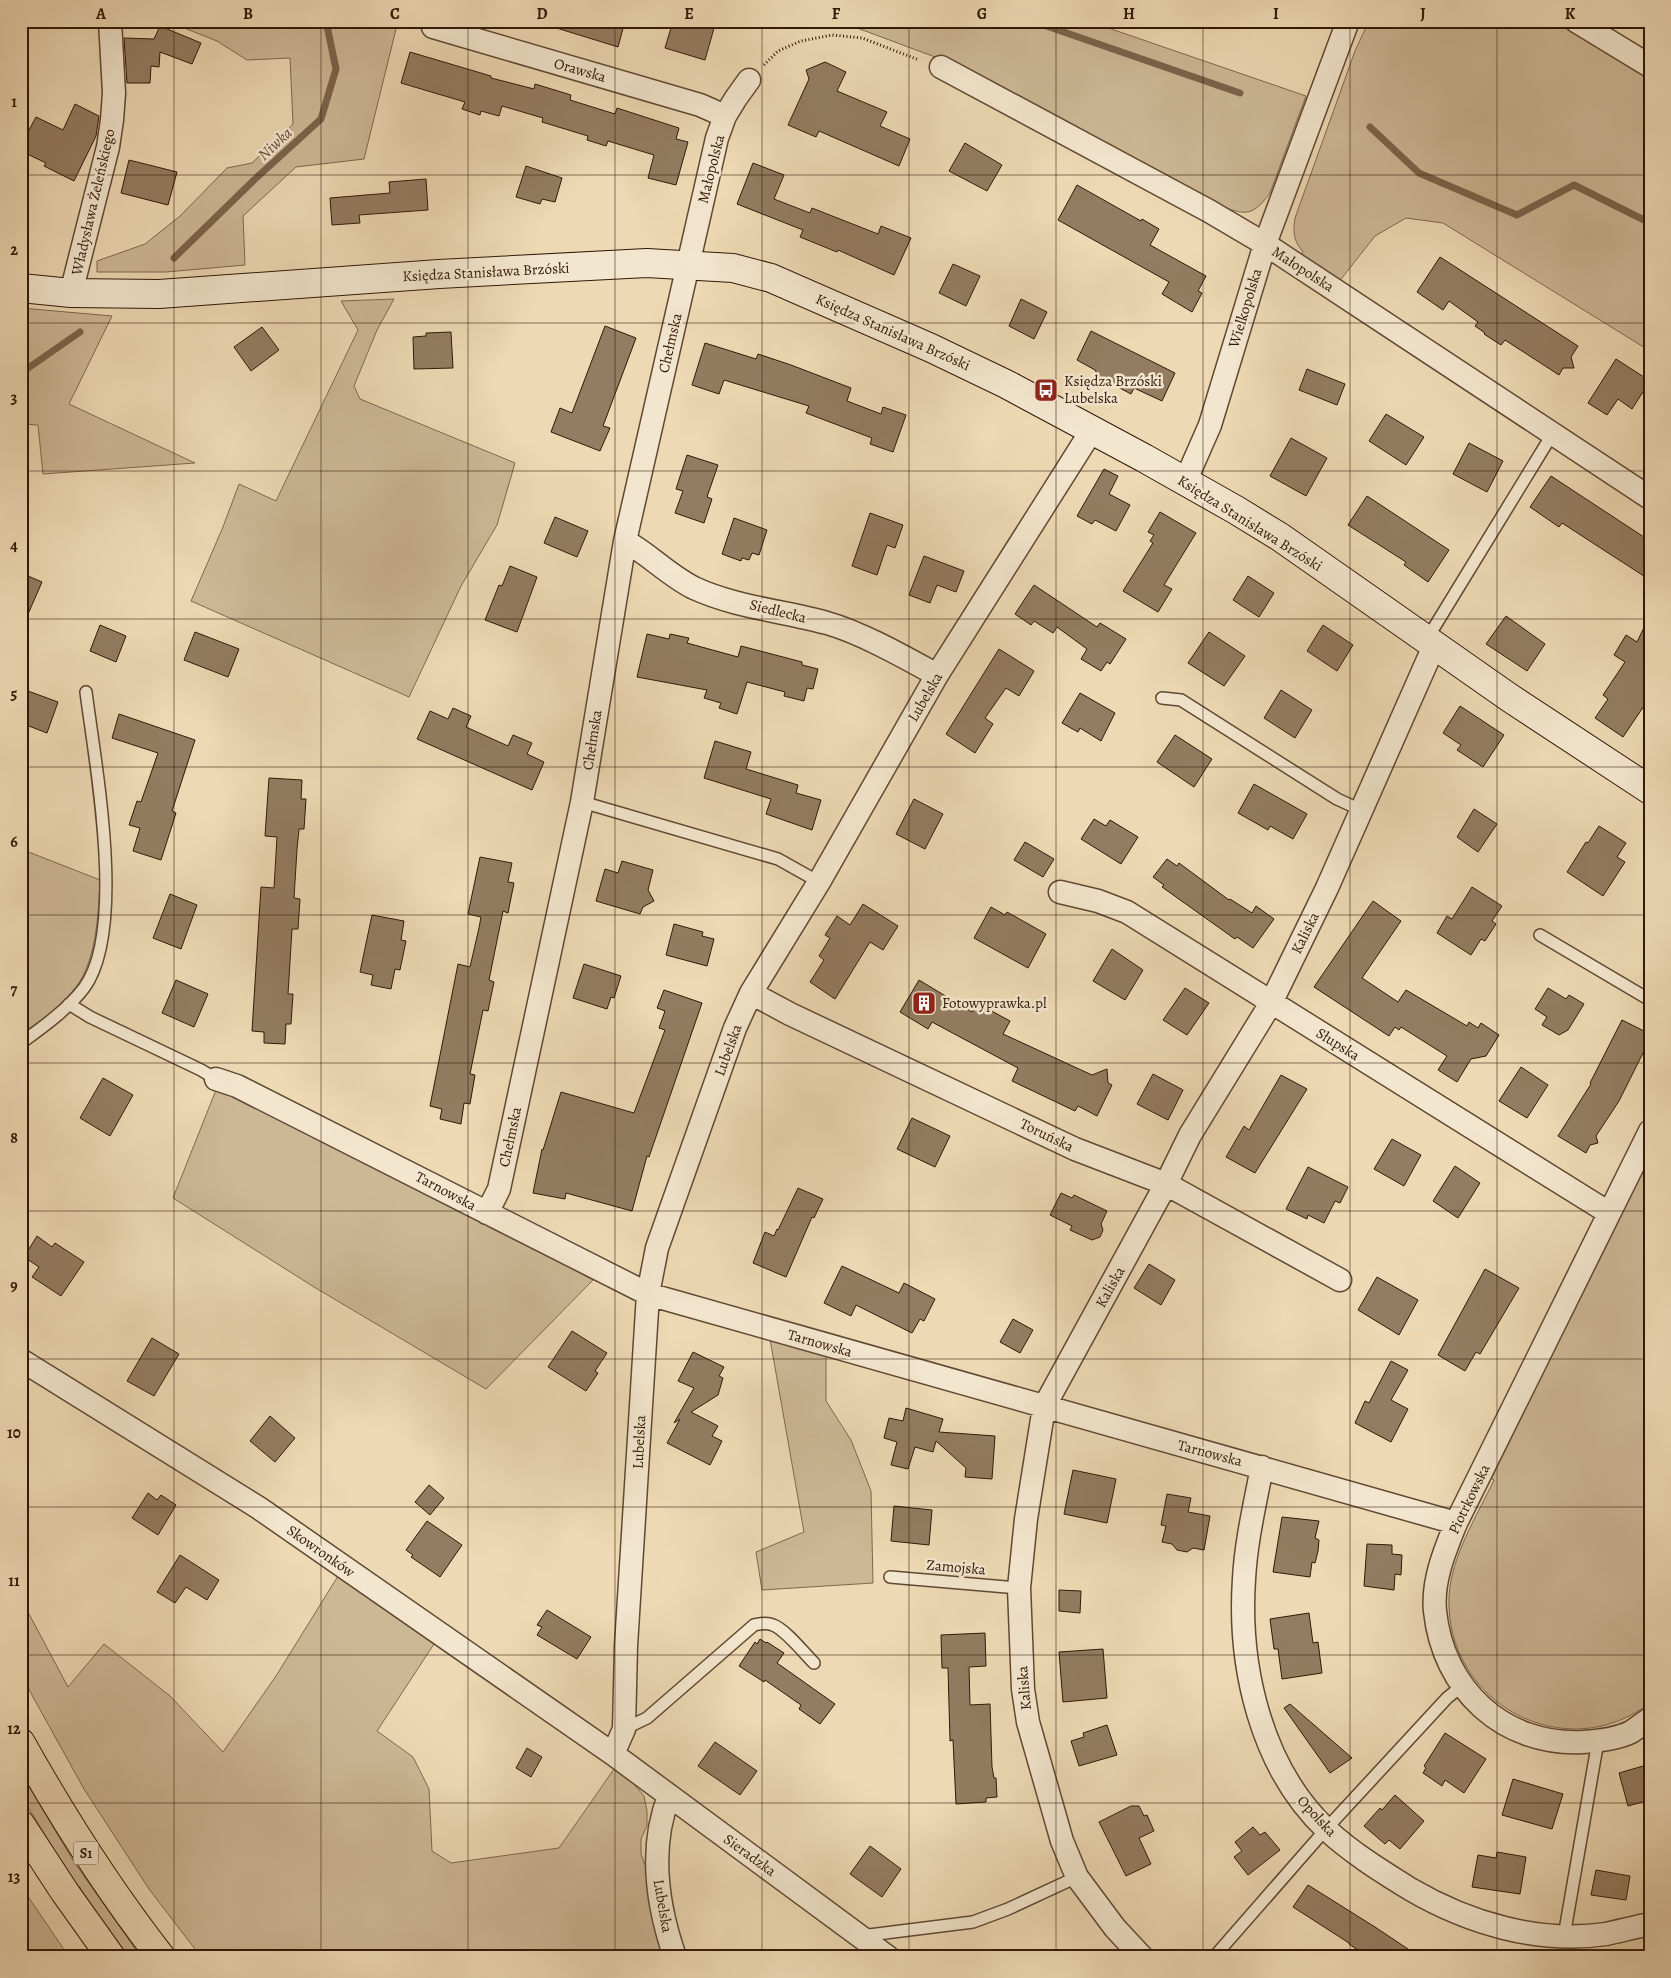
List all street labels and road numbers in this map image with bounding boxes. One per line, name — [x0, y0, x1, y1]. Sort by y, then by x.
street label: Orawska — [552, 53, 608, 87]
street label: Władysława Żeleńskiego — [66, 127, 120, 278]
street label: Małopolska — [693, 132, 729, 206]
street label: Małopolska — [1268, 241, 1338, 297]
street label: Księdza Stanisława Brzóski — [402, 258, 570, 286]
street label: Wielkopolska — [1223, 266, 1267, 351]
street label: Księdza Stanisława Brzóski — [812, 289, 974, 375]
street label: Chełmska — [653, 311, 687, 375]
street label: Księdza Stanisława Brzóski — [1174, 470, 1326, 576]
street label: Siedlecka — [748, 594, 808, 628]
street label: Lubelska — [903, 669, 947, 725]
street label: Chełmska — [577, 708, 607, 772]
street label: Kaliska — [1286, 909, 1324, 957]
street label: Lubelska — [709, 1021, 747, 1079]
street label: Słupska — [1312, 1023, 1364, 1065]
street label: Chełmska — [494, 1105, 526, 1169]
street label: Toruńska — [1017, 1113, 1077, 1157]
street label: Tarnowska — [412, 1167, 480, 1215]
street label: Kaliska — [1091, 1263, 1129, 1311]
street label: Tarnowska — [785, 1324, 855, 1362]
street label: Lubelska — [628, 1415, 650, 1469]
street label: Tarnowska — [1175, 1435, 1245, 1471]
street label: Piotrkowska — [1443, 1461, 1495, 1537]
street label: Skowronków — [283, 1520, 359, 1582]
street label: Zamojska — [926, 1554, 986, 1580]
street label: Kaliska — [1012, 1665, 1036, 1711]
street label: Opolska — [1293, 1791, 1341, 1841]
street label: Sieradzka — [720, 1829, 780, 1881]
road number: S1 — [74, 1842, 98, 1865]
street label: Lubelska — [648, 1878, 678, 1934]

